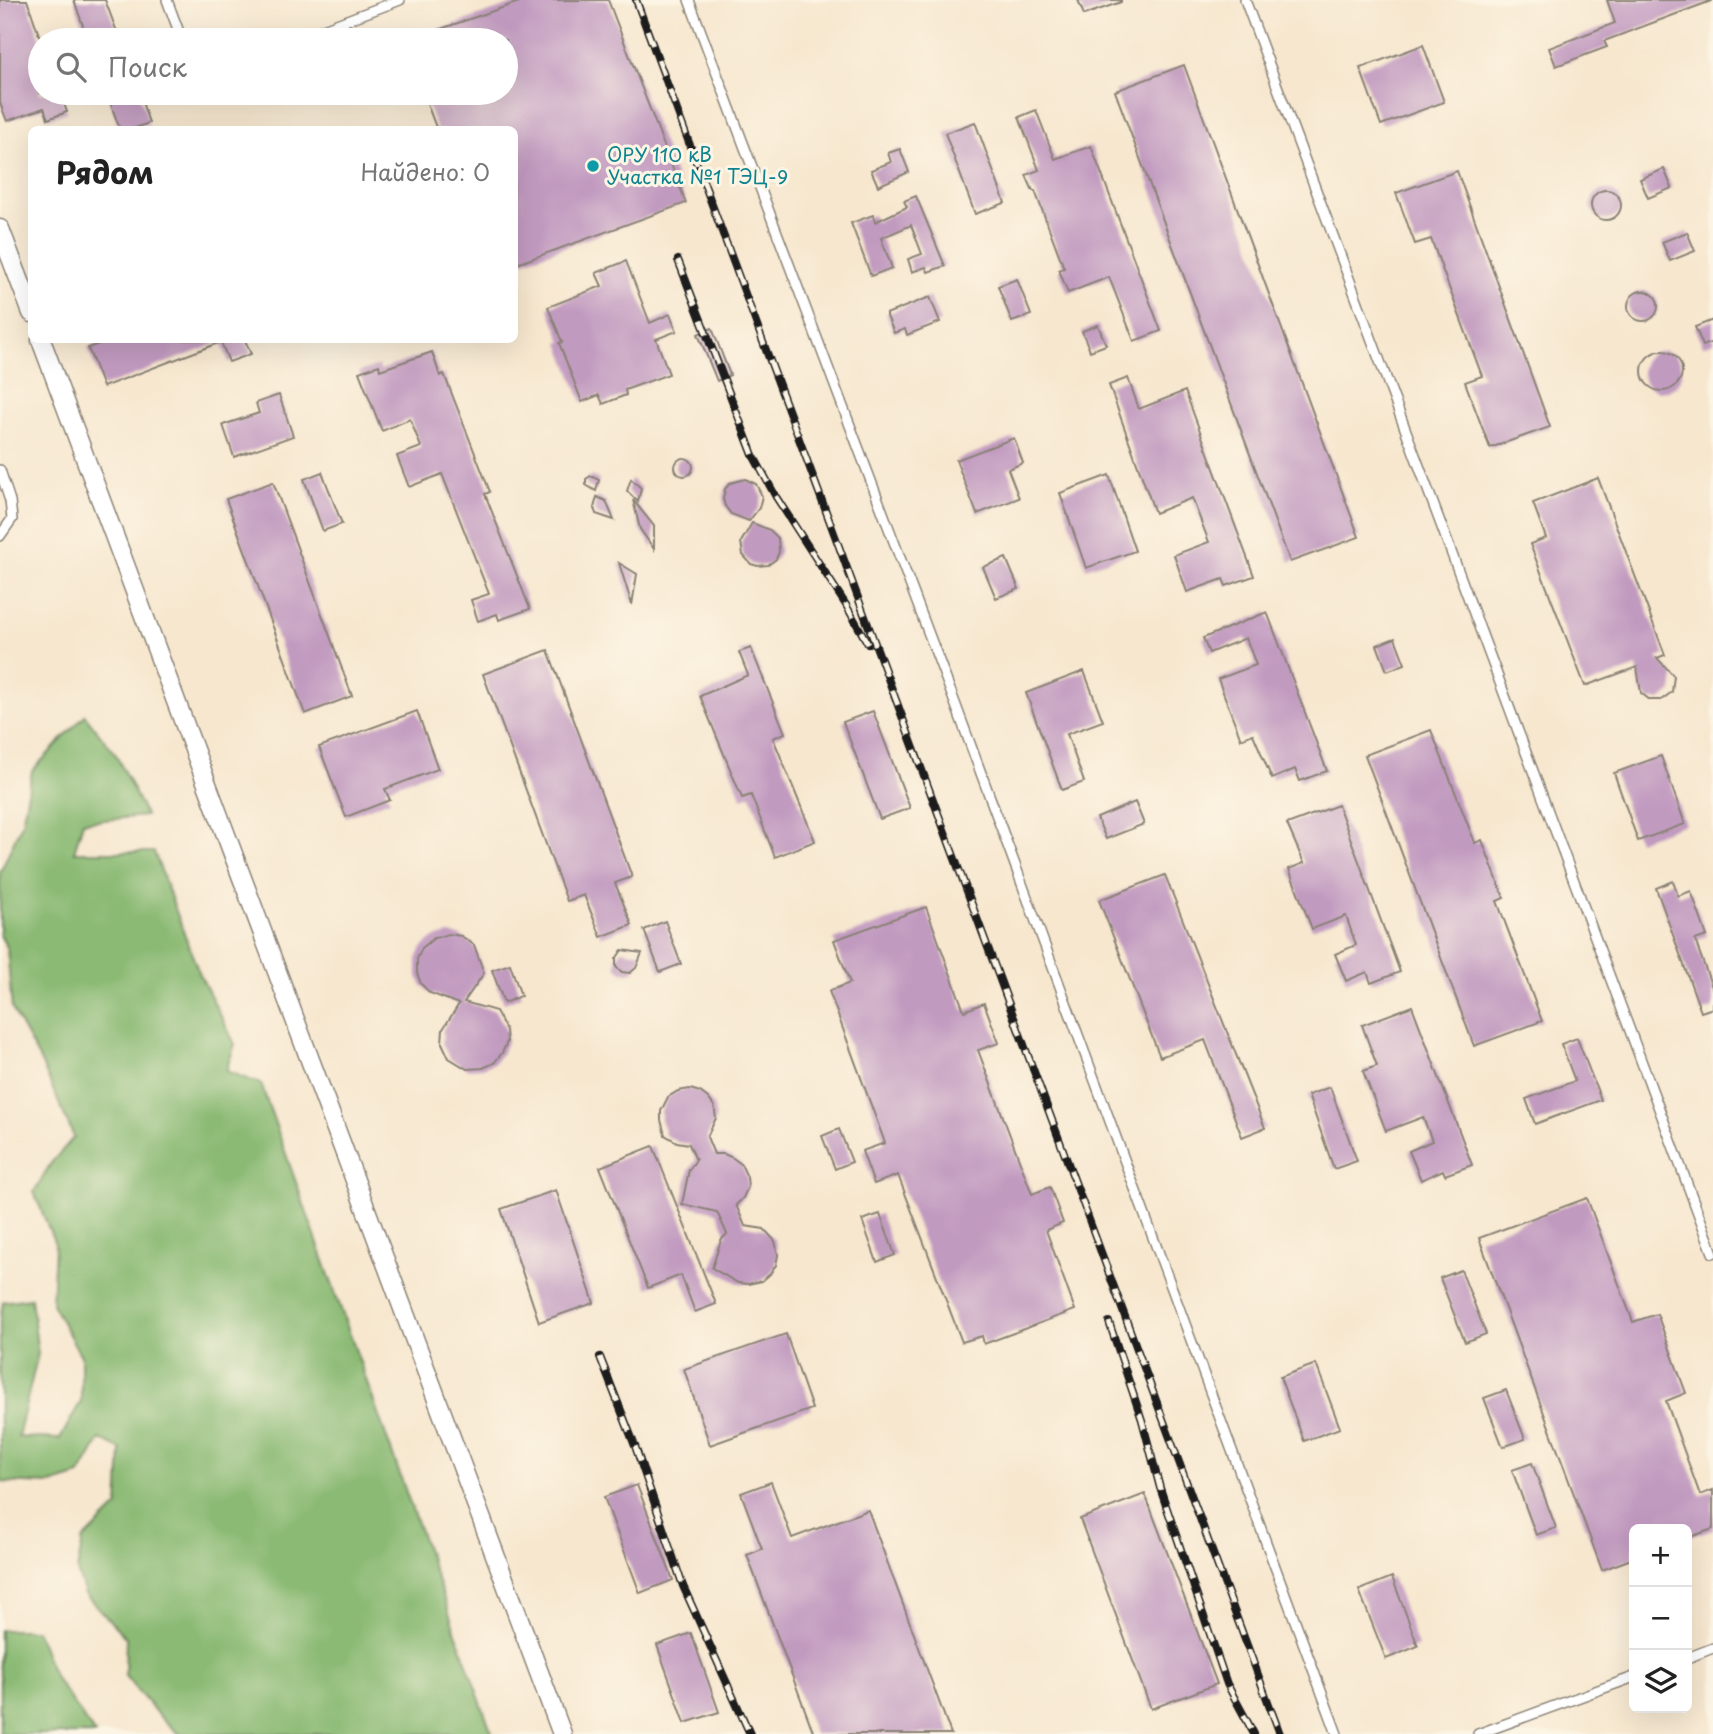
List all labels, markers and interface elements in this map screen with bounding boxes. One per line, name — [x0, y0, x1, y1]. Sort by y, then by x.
search box — [28, 28, 518, 105]
text: Поиск — [108, 47, 187, 86]
icon: search — [52, 48, 90, 86]
place label: ОРУ 110 кВ Участка №1 ТЭЦ-9 — [607, 140, 788, 190]
text: Рядом — [56, 149, 154, 194]
text: Найдено: 0 — [360, 154, 490, 189]
marker: ОРУ 110 кВ Участка №1 ТЭЦ-9 — [585, 158, 601, 174]
map controls — [1629, 1524, 1692, 1713]
button: + — [1629, 1524, 1692, 1587]
button: − — [1629, 1587, 1692, 1650]
button: layers — [1629, 1650, 1692, 1713]

